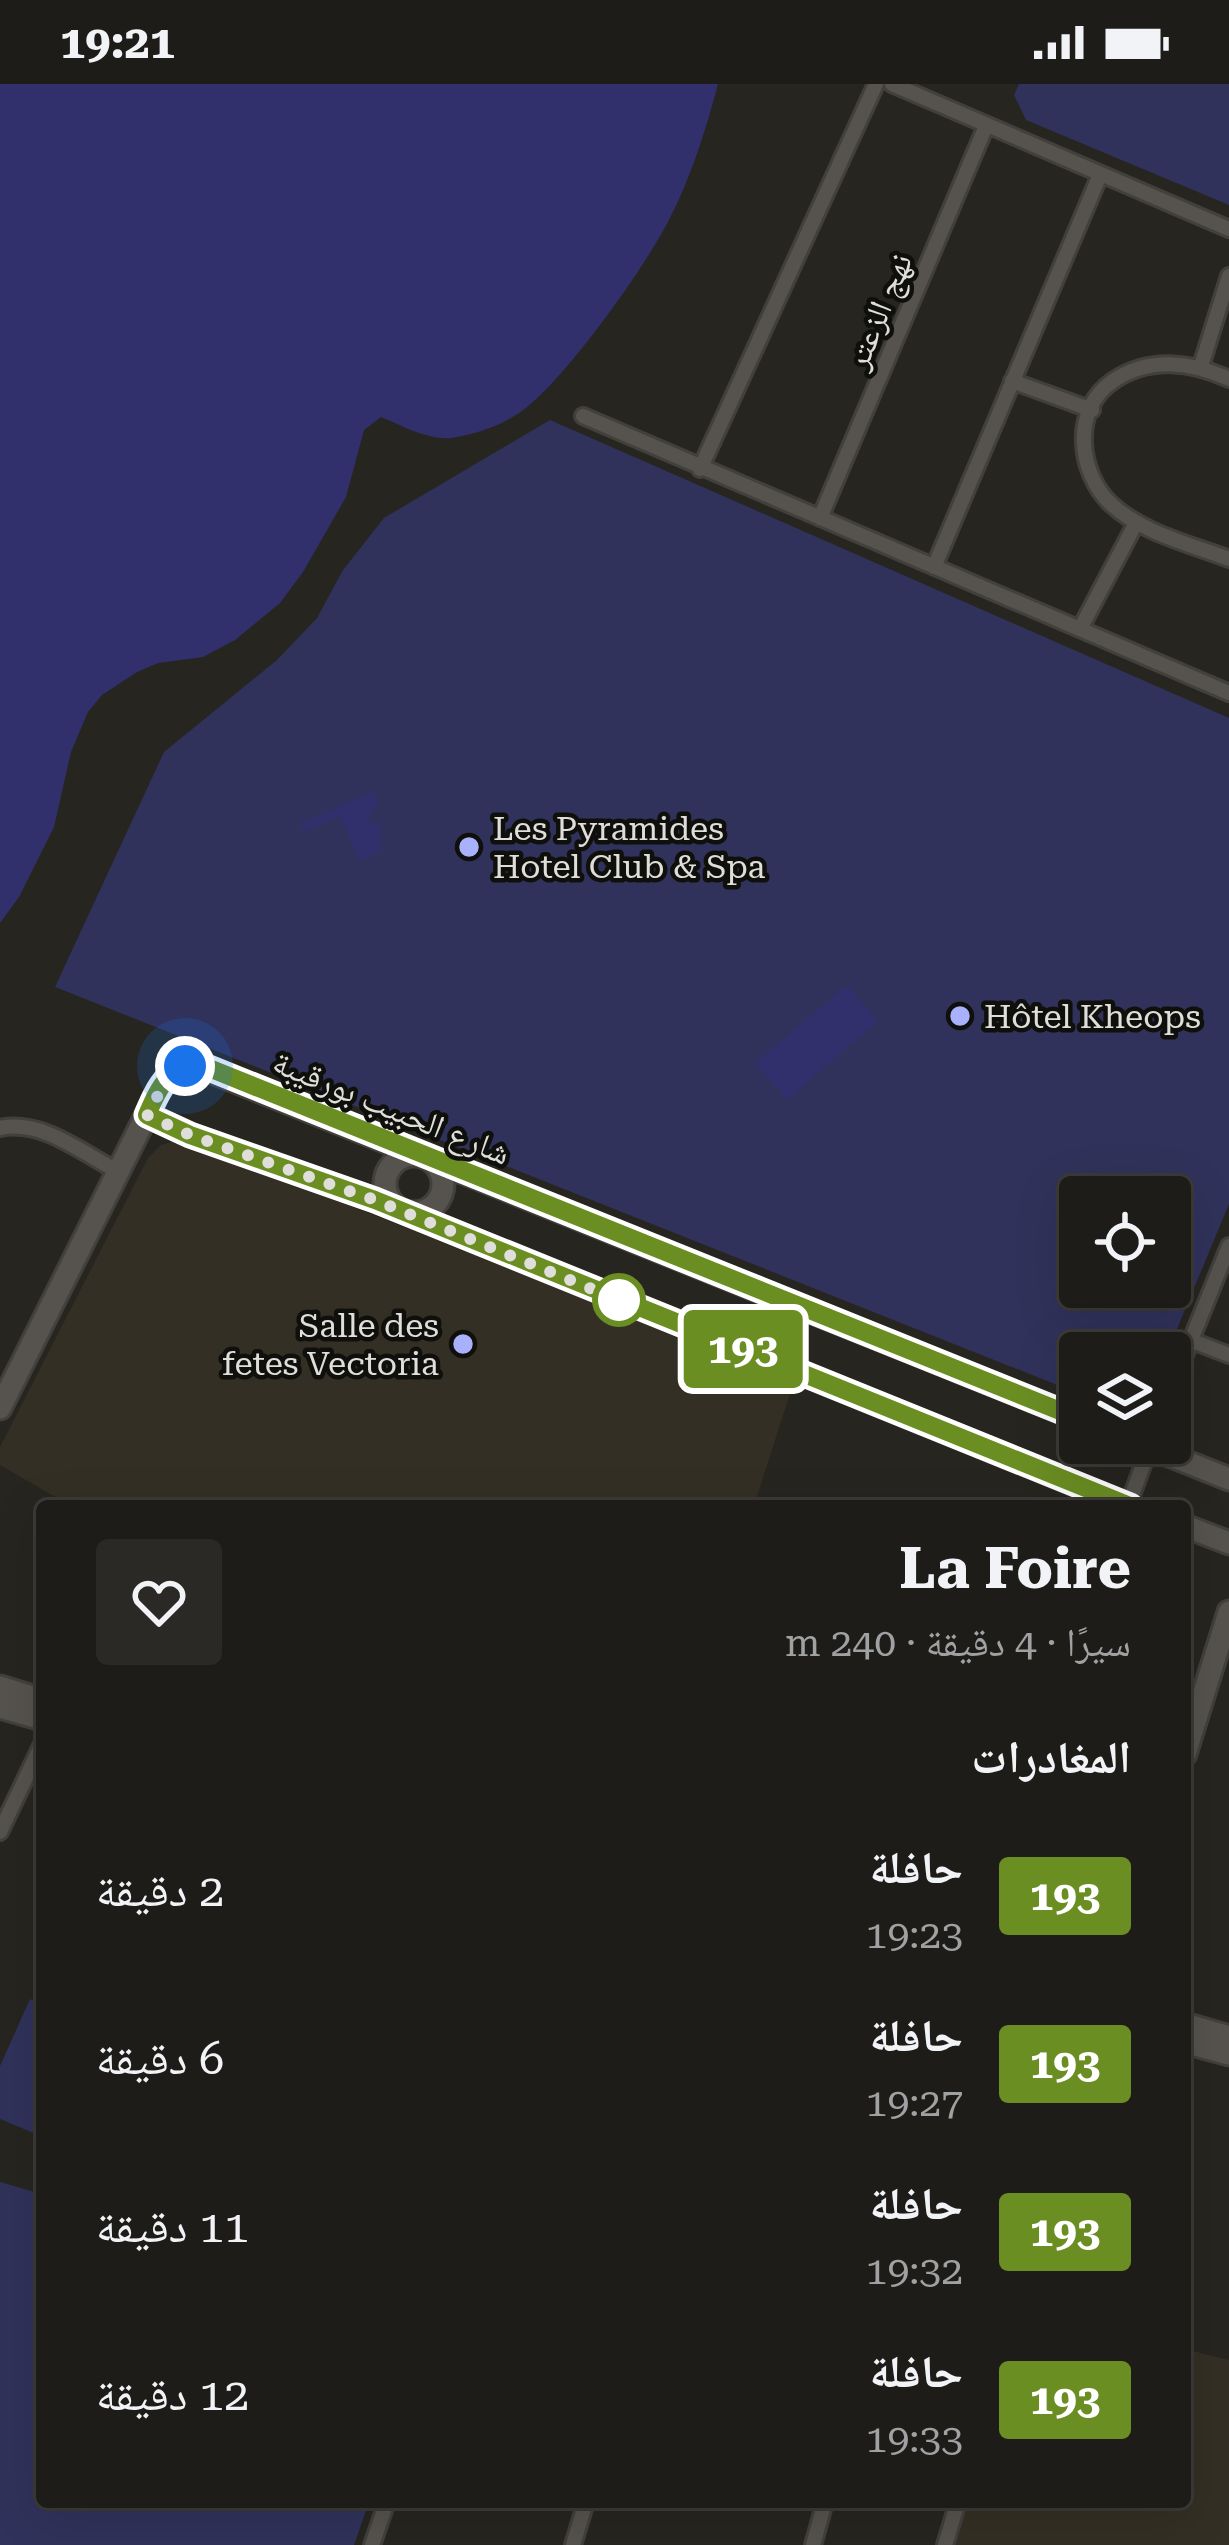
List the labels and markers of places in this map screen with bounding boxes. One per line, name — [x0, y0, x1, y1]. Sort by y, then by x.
place label: Les Pyramides Hotel Club & Spa — [493, 809, 765, 886]
marker: Les Pyramides Hotel Club & Spa — [456, 834, 482, 860]
place label: Hôtel Kheops — [984, 997, 1201, 1036]
marker: Hôtel Kheops — [947, 1003, 973, 1029]
unlabelled marker — [594, 1275, 644, 1325]
place label: Salle des fetes Vectoria — [222, 1306, 439, 1383]
marker: Salle des fetes Vectoria — [450, 1331, 476, 1357]

